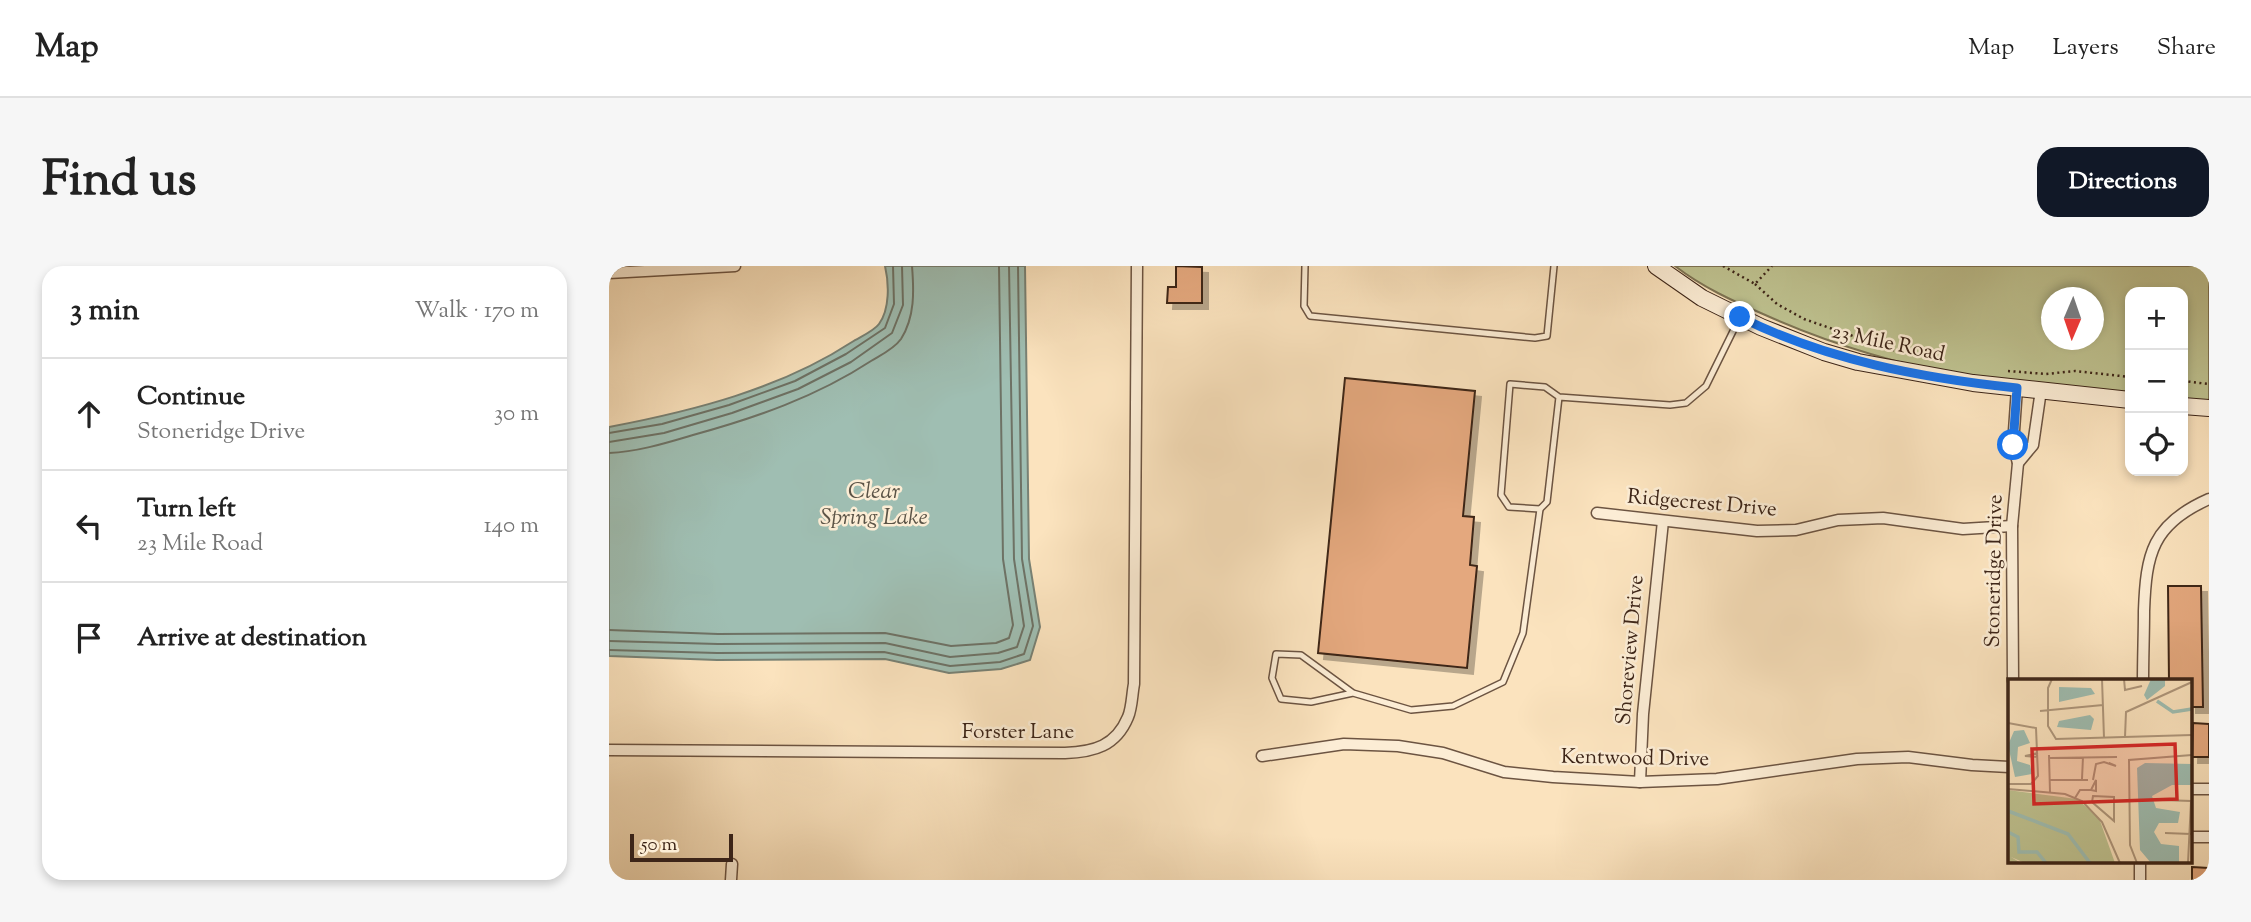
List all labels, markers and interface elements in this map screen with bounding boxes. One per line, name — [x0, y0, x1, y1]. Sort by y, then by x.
text: Map — [35, 24, 99, 72]
text: Map — [1968, 31, 2014, 65]
text: Layers — [2052, 31, 2119, 65]
text: Share — [2157, 31, 2216, 65]
text: Find us — [42, 147, 196, 217]
button: Directions — [2037, 147, 2209, 217]
north arrow — [2041, 287, 2104, 350]
map controls — [2125, 287, 2188, 476]
button: + — [2125, 287, 2188, 350]
text: 3 min — [70, 290, 140, 333]
text: Walk · 170 m — [414, 295, 539, 328]
route end — [1724, 301, 1755, 332]
street label: 23 Mile Road — [1829, 317, 1948, 371]
button: − — [2125, 350, 2188, 413]
text: Continue — [137, 379, 245, 416]
icon: ahead — [70, 395, 108, 433]
text: 30 m — [494, 398, 539, 431]
button: locate — [2125, 413, 2188, 476]
text: Stoneridge Drive — [137, 416, 305, 449]
route start — [1997, 429, 2028, 460]
water label: Clear Spring Lake — [820, 476, 928, 535]
street label: Ridgecrest Drive — [1626, 483, 1778, 525]
text: Turn left — [137, 491, 236, 528]
street label: Stoneridge Drive — [1979, 494, 2011, 648]
icon: left — [70, 507, 108, 545]
text: 140 m — [484, 510, 539, 543]
text: 23 Mile Road — [137, 528, 263, 561]
street label: Shoreview Drive — [1609, 574, 1653, 726]
icon: arrive — [70, 619, 108, 657]
text: Arrive at destination — [137, 620, 367, 657]
inset map — [2008, 679, 2191, 862]
street label: Forster Lane — [962, 718, 1074, 748]
street label: Kentwood Drive — [1561, 743, 1709, 775]
scale bar — [630, 831, 733, 863]
text: 50 m — [641, 832, 677, 859]

